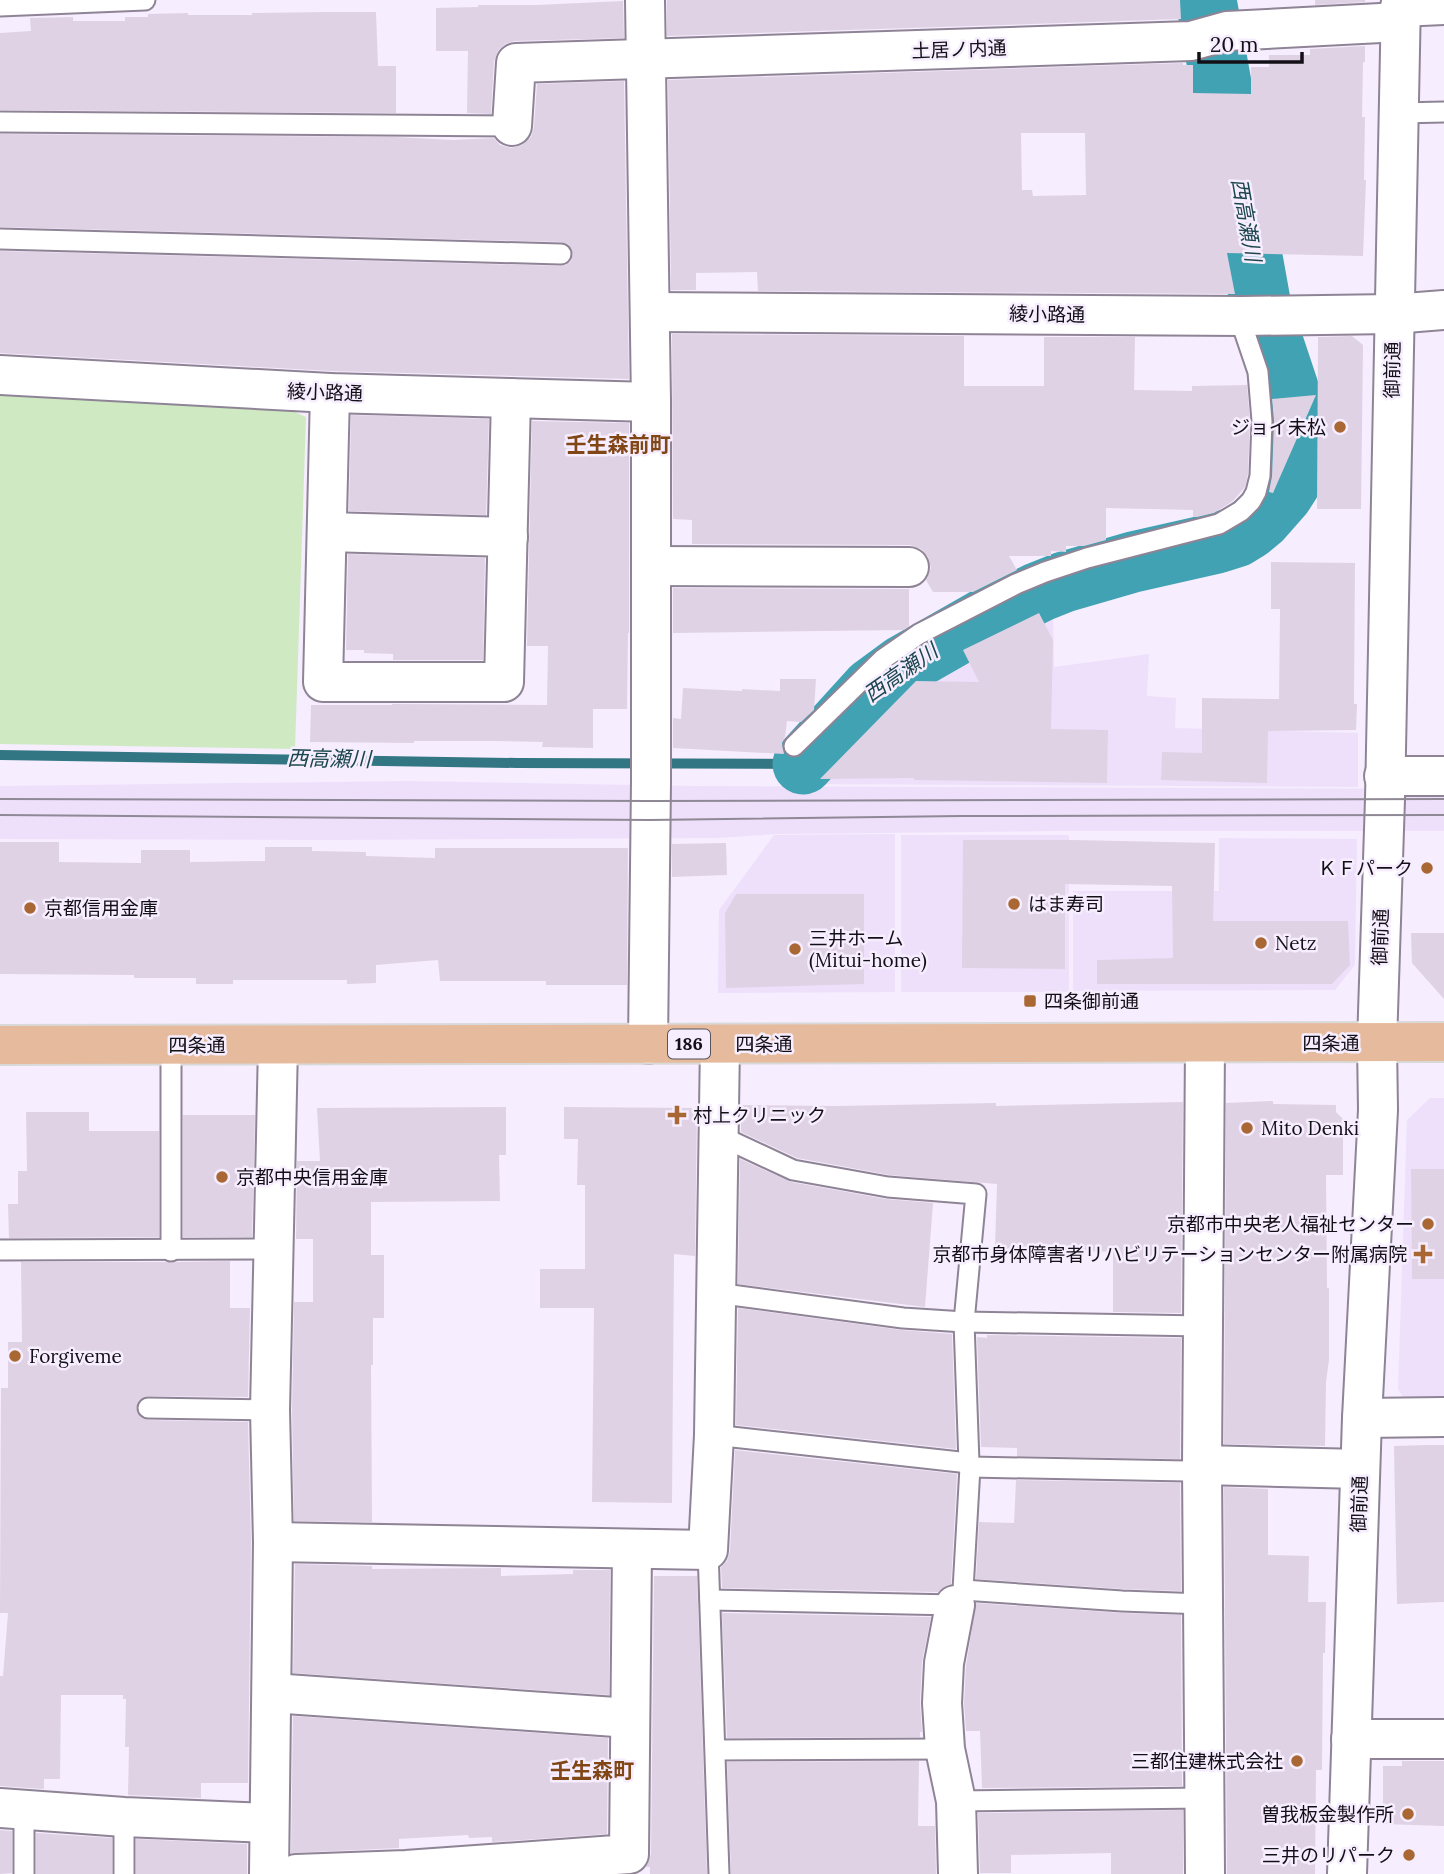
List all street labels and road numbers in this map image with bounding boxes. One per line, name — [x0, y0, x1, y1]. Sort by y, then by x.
street label: 土居ノ内通 — [911, 35, 1007, 63]
street label: 綾小路通 — [1009, 301, 1085, 327]
street label: 御前通 — [1380, 341, 1404, 399]
street label: 綾小路通 — [287, 379, 363, 405]
street label: 御前通 — [1367, 908, 1393, 966]
road number: 186 — [668, 1030, 710, 1058]
street label: 四条通 — [1302, 1031, 1360, 1055]
street label: 四条通 — [735, 1032, 793, 1056]
street label: 四条通 — [168, 1033, 226, 1057]
street label: 御前通 — [1346, 1475, 1372, 1533]

